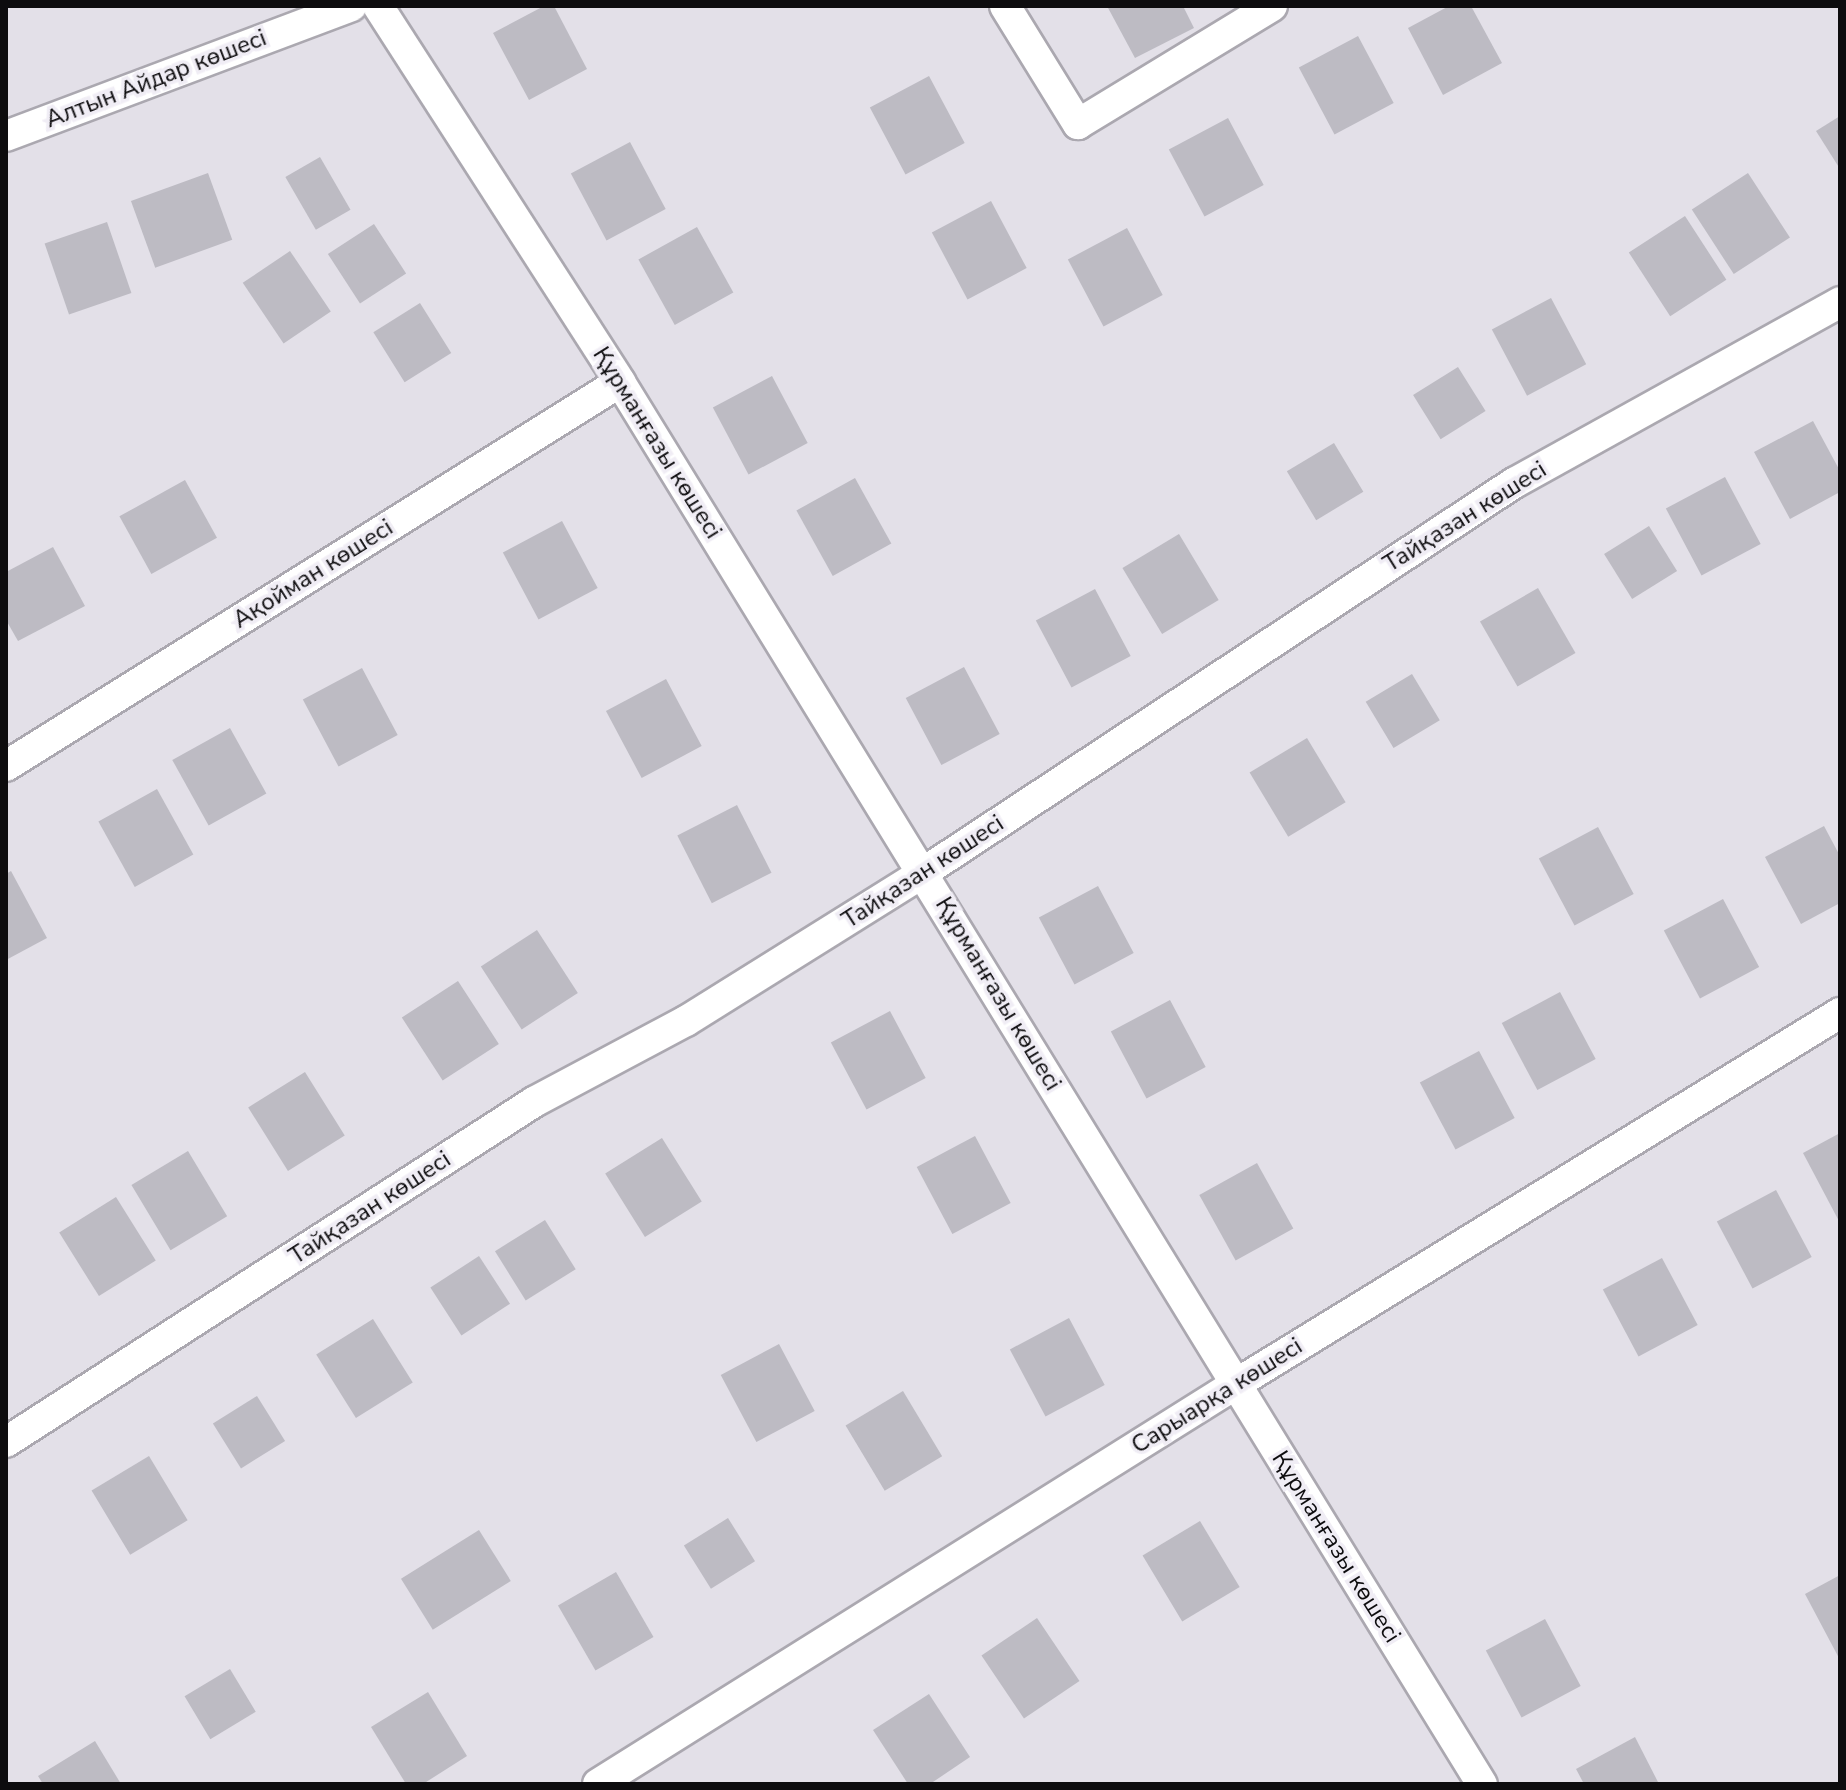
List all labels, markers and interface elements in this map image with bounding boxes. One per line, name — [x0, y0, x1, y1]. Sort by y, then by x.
street label: Алтын Айдар көшесі — [41, 24, 271, 134]
street label: Құрманғазы көшесі — [586, 342, 728, 544]
street label: Тайқазан көшесі — [1378, 455, 1552, 579]
street label: Ақойман көшесі — [228, 513, 398, 635]
street label: Тайқазан көшесі — [837, 809, 1009, 935]
street label: Құрманғазы көшесі — [929, 892, 1067, 1096]
street label: Тайқазан көшесі — [284, 1145, 456, 1271]
street label: Сарыарқа көшесі — [1126, 1332, 1308, 1460]
street label: Құрманғазы көшесі — [1265, 1446, 1407, 1648]

